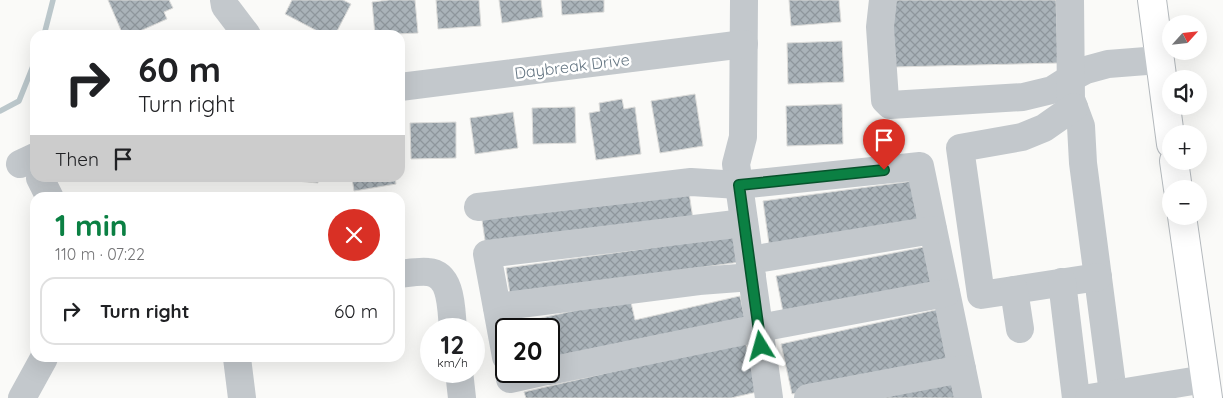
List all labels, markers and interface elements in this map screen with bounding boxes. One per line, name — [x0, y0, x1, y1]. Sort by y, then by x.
north arrow — [1162, 15, 1208, 60]
map controls — [1162, 15, 1207, 225]
text: 60 m — [138, 47, 221, 91]
street label: Daybreak Drive — [513, 49, 631, 83]
icon: right — [55, 50, 120, 115]
button: sound — [1162, 70, 1207, 115]
text: Turn right — [138, 90, 235, 118]
pin — [863, 119, 905, 170]
button: + — [1162, 125, 1207, 170]
icon: arrive — [870, 126, 898, 154]
icon: arrive — [109, 145, 137, 173]
text: Then — [55, 147, 99, 171]
button: − — [1162, 180, 1207, 225]
text: 1 min — [55, 206, 128, 244]
button: close — [328, 209, 380, 261]
text: 110 m · 07:22 — [55, 244, 145, 264]
icon: right — [57, 297, 85, 325]
text: Turn right — [100, 299, 189, 323]
text: 60 m — [334, 299, 378, 323]
speed limit sign: 20 — [495, 318, 560, 383]
position arrow — [734, 319, 786, 371]
text: 12 — [441, 329, 464, 360]
text: km/h — [437, 355, 468, 370]

